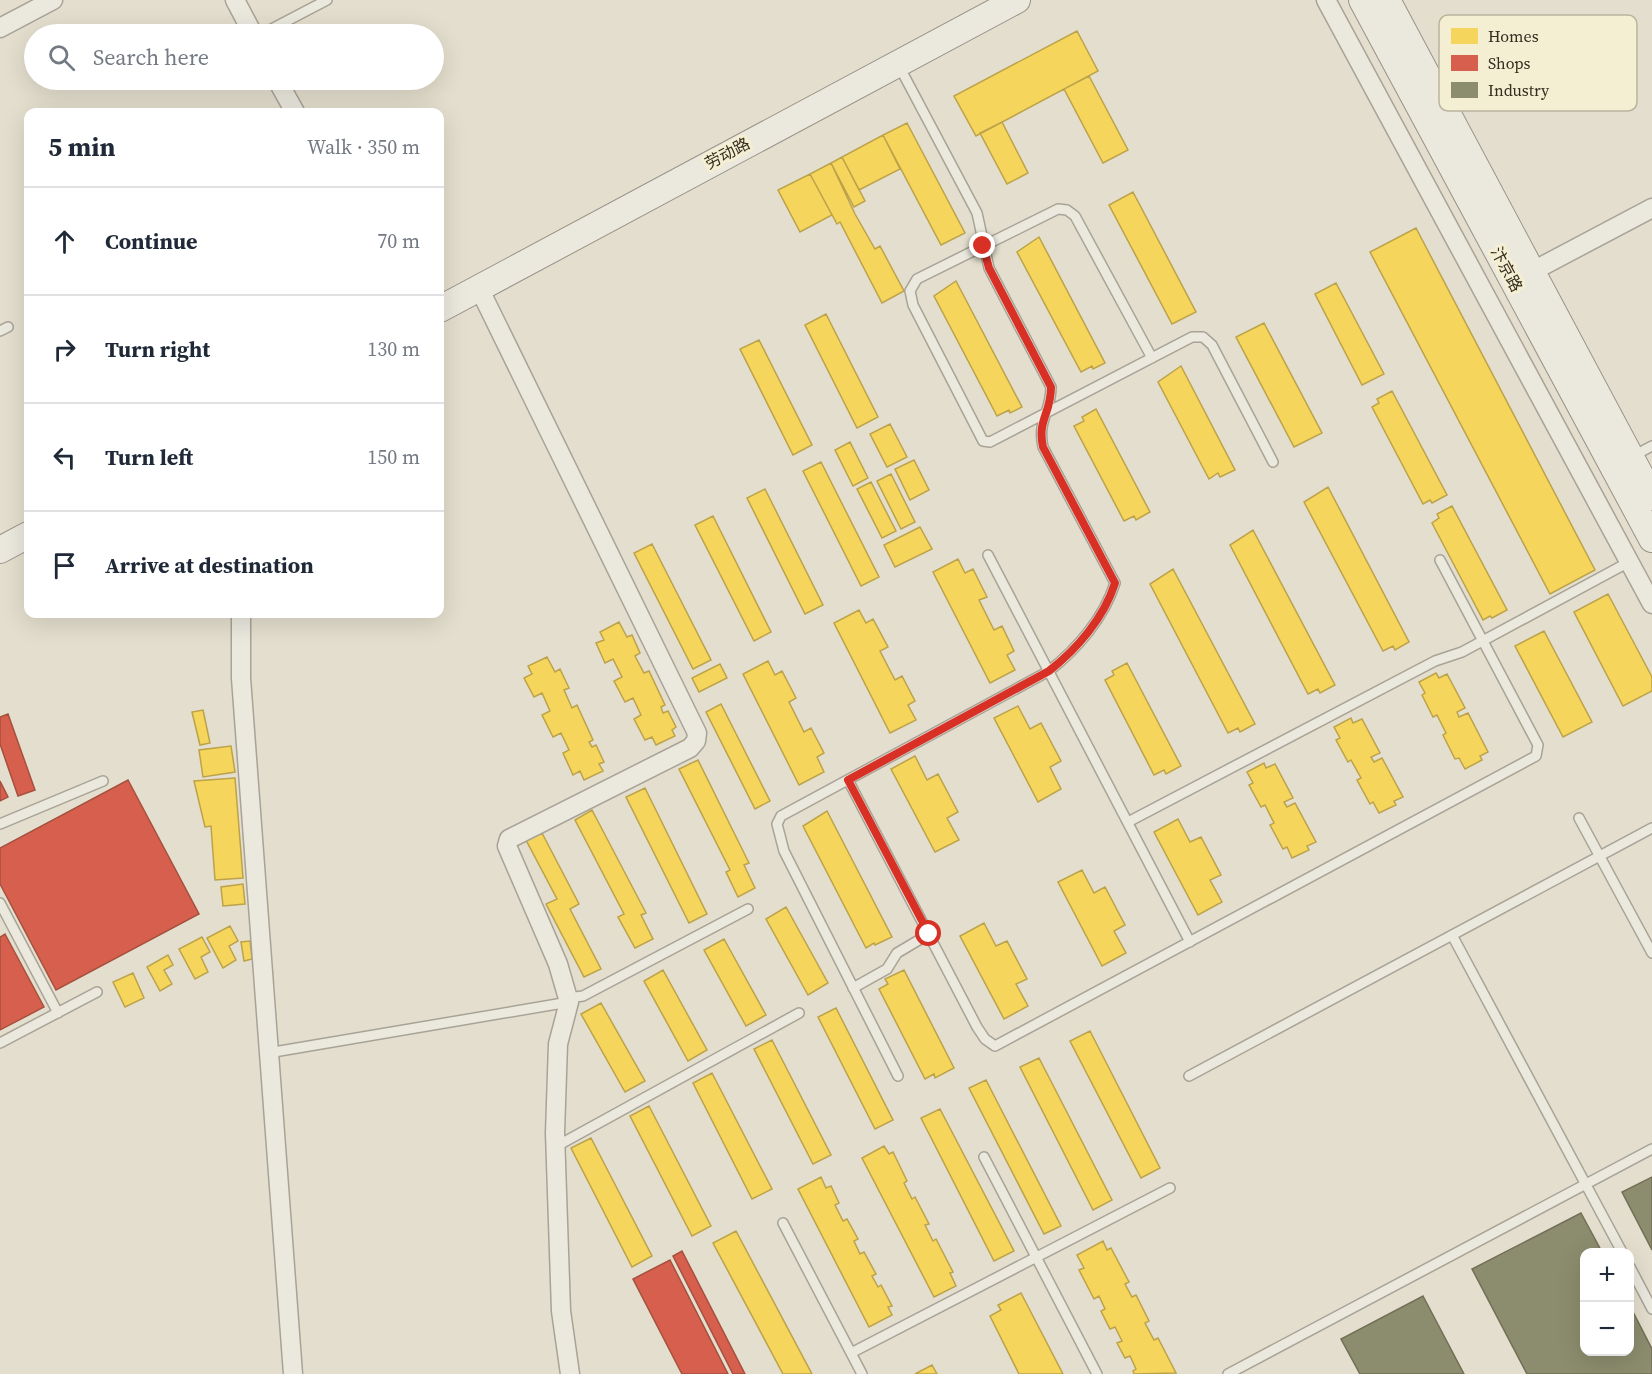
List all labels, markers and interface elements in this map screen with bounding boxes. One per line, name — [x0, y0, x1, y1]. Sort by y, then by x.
legend — [1439, 15, 1637, 111]
search box — [24, 24, 444, 90]
text: Homes — [1488, 25, 1539, 47]
icon: search — [45, 41, 78, 74]
text: Search here — [93, 42, 209, 72]
text: Shops — [1488, 52, 1531, 74]
text: Industry — [1488, 79, 1550, 101]
text: 5 min — [48, 129, 115, 165]
street label: 劳动路 — [701, 132, 753, 174]
text: Walk · 350 m — [307, 133, 420, 161]
icon: ahead — [48, 225, 81, 258]
text: Continue — [105, 226, 198, 256]
text: 70 m — [377, 227, 420, 255]
route end — [969, 232, 995, 258]
street label: 汴京路 — [1486, 243, 1528, 295]
icon: right — [48, 333, 81, 366]
text: Turn right — [105, 334, 210, 364]
text: 130 m — [367, 335, 420, 363]
icon: left — [48, 441, 81, 474]
text: Turn left — [105, 442, 193, 472]
text: 150 m — [367, 443, 420, 471]
icon: arrive — [48, 549, 81, 582]
text: Arrive at destination — [105, 550, 314, 580]
route start — [915, 920, 941, 946]
map controls — [1580, 1248, 1634, 1356]
button: + — [1580, 1248, 1634, 1302]
button: − — [1580, 1302, 1634, 1356]

